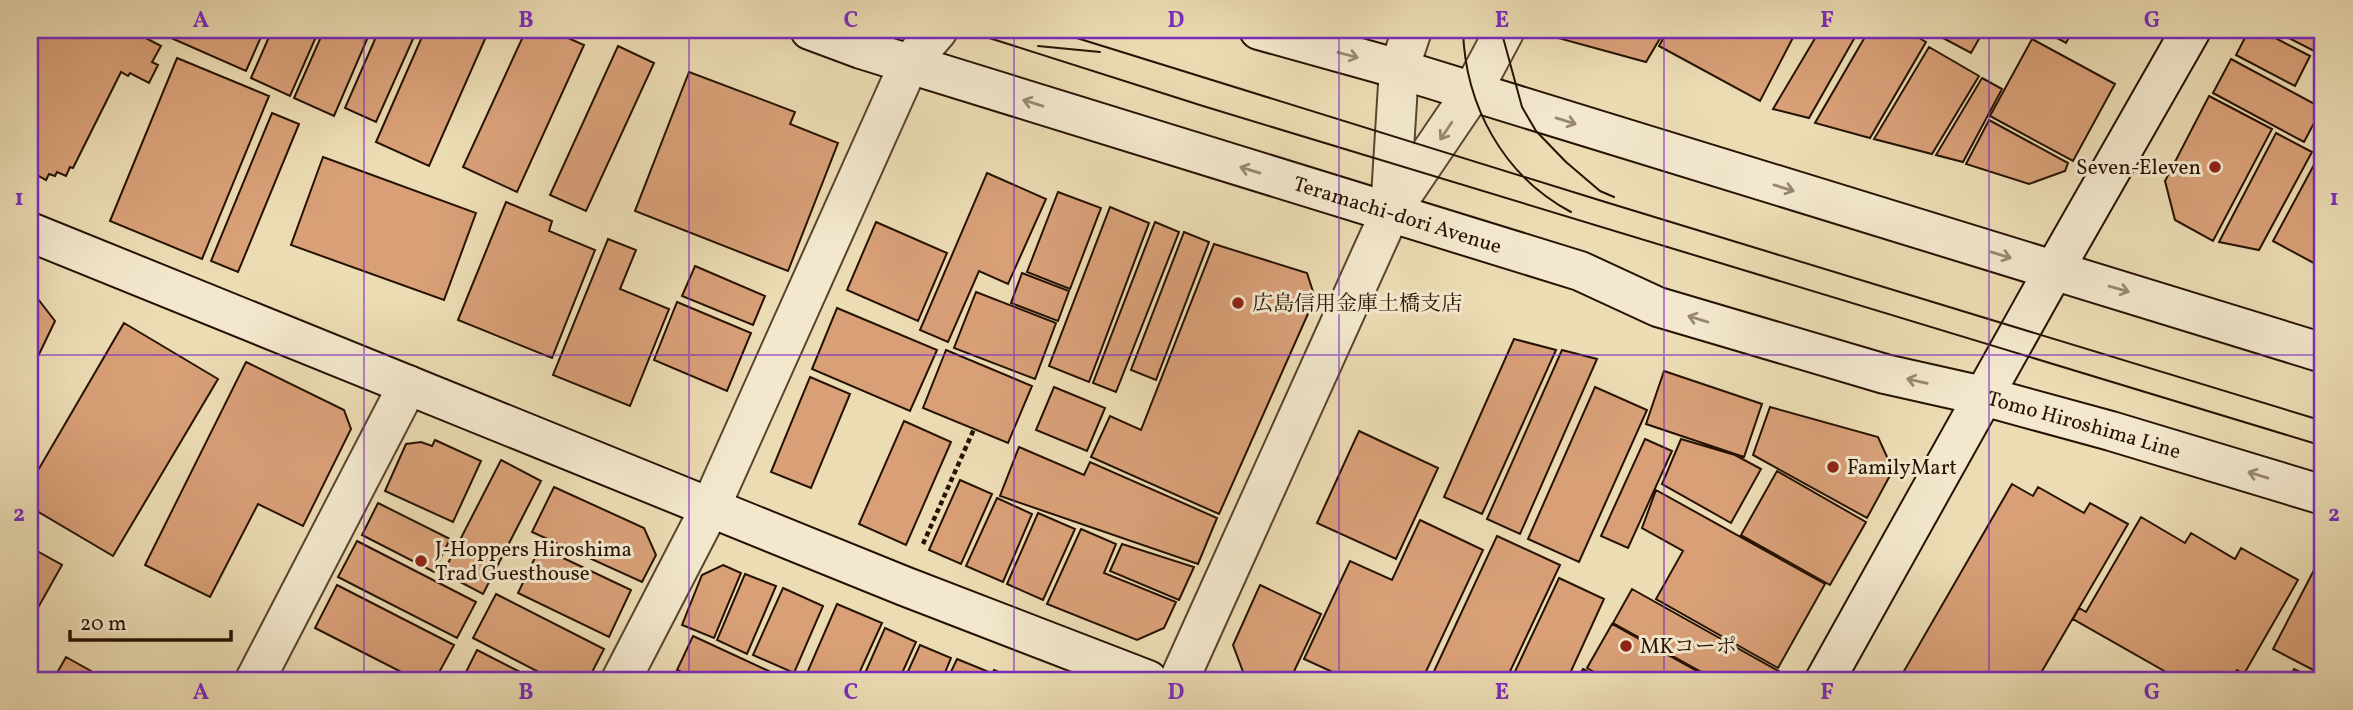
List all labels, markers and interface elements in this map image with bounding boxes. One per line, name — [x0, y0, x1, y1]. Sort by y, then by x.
text: A — [193, 5, 209, 37]
text: B — [518, 5, 534, 37]
text: C — [844, 5, 858, 37]
text: D — [1168, 5, 1185, 37]
text: E — [1495, 5, 1509, 37]
text: F — [1820, 5, 1834, 37]
text: G — [2144, 5, 2160, 37]
one-way arrow — [1337, 50, 1359, 63]
one-way arrow — [1022, 95, 1044, 108]
one-way arrow — [1555, 116, 1577, 129]
one-way arrow — [1439, 121, 1453, 140]
place label: Seven-Eleven — [2076, 154, 2201, 183]
marker: Seven-Eleven — [2207, 159, 2223, 175]
one-way arrow — [1240, 163, 1262, 176]
street label: Teramachi-dori Avenue — [1289, 170, 1505, 262]
text: 1 — [14, 183, 24, 215]
one-way arrow — [1772, 183, 1794, 195]
text: 1 — [2329, 183, 2339, 215]
one-way arrow — [1990, 249, 2012, 262]
one-way arrow — [2108, 284, 2130, 297]
place label: 広島信用金庫土橋支店 — [1252, 290, 1462, 319]
marker: 広島信用金庫土橋支店 — [1230, 295, 1246, 311]
one-way arrow — [1687, 311, 1709, 324]
one-way arrow — [1906, 374, 1929, 388]
street label: Tomo Hiroshima Line — [1984, 385, 2184, 467]
place label: FamilyMart — [1847, 454, 1957, 483]
marker: FamilyMart — [1825, 459, 1841, 475]
one-way arrow — [2247, 468, 2269, 481]
text: 2 — [13, 499, 25, 531]
text: 2 — [2328, 499, 2340, 531]
place label: J-Hoppers Hiroshima Trad Guesthouse — [435, 536, 632, 589]
marker: J-Hoppers Hiroshima Trad Guesthouse — [413, 553, 429, 569]
scale bar — [70, 598, 231, 642]
text: 20 m — [80, 610, 126, 639]
place label: MKコーポ — [1640, 633, 1737, 662]
marker: MKコーポ — [1618, 638, 1634, 654]
text: A — [193, 677, 209, 709]
text: B — [518, 677, 534, 709]
text: C — [844, 677, 858, 709]
text: D — [1168, 677, 1185, 709]
text: E — [1495, 677, 1509, 709]
text: F — [1820, 677, 1834, 709]
text: G — [2144, 677, 2160, 709]

